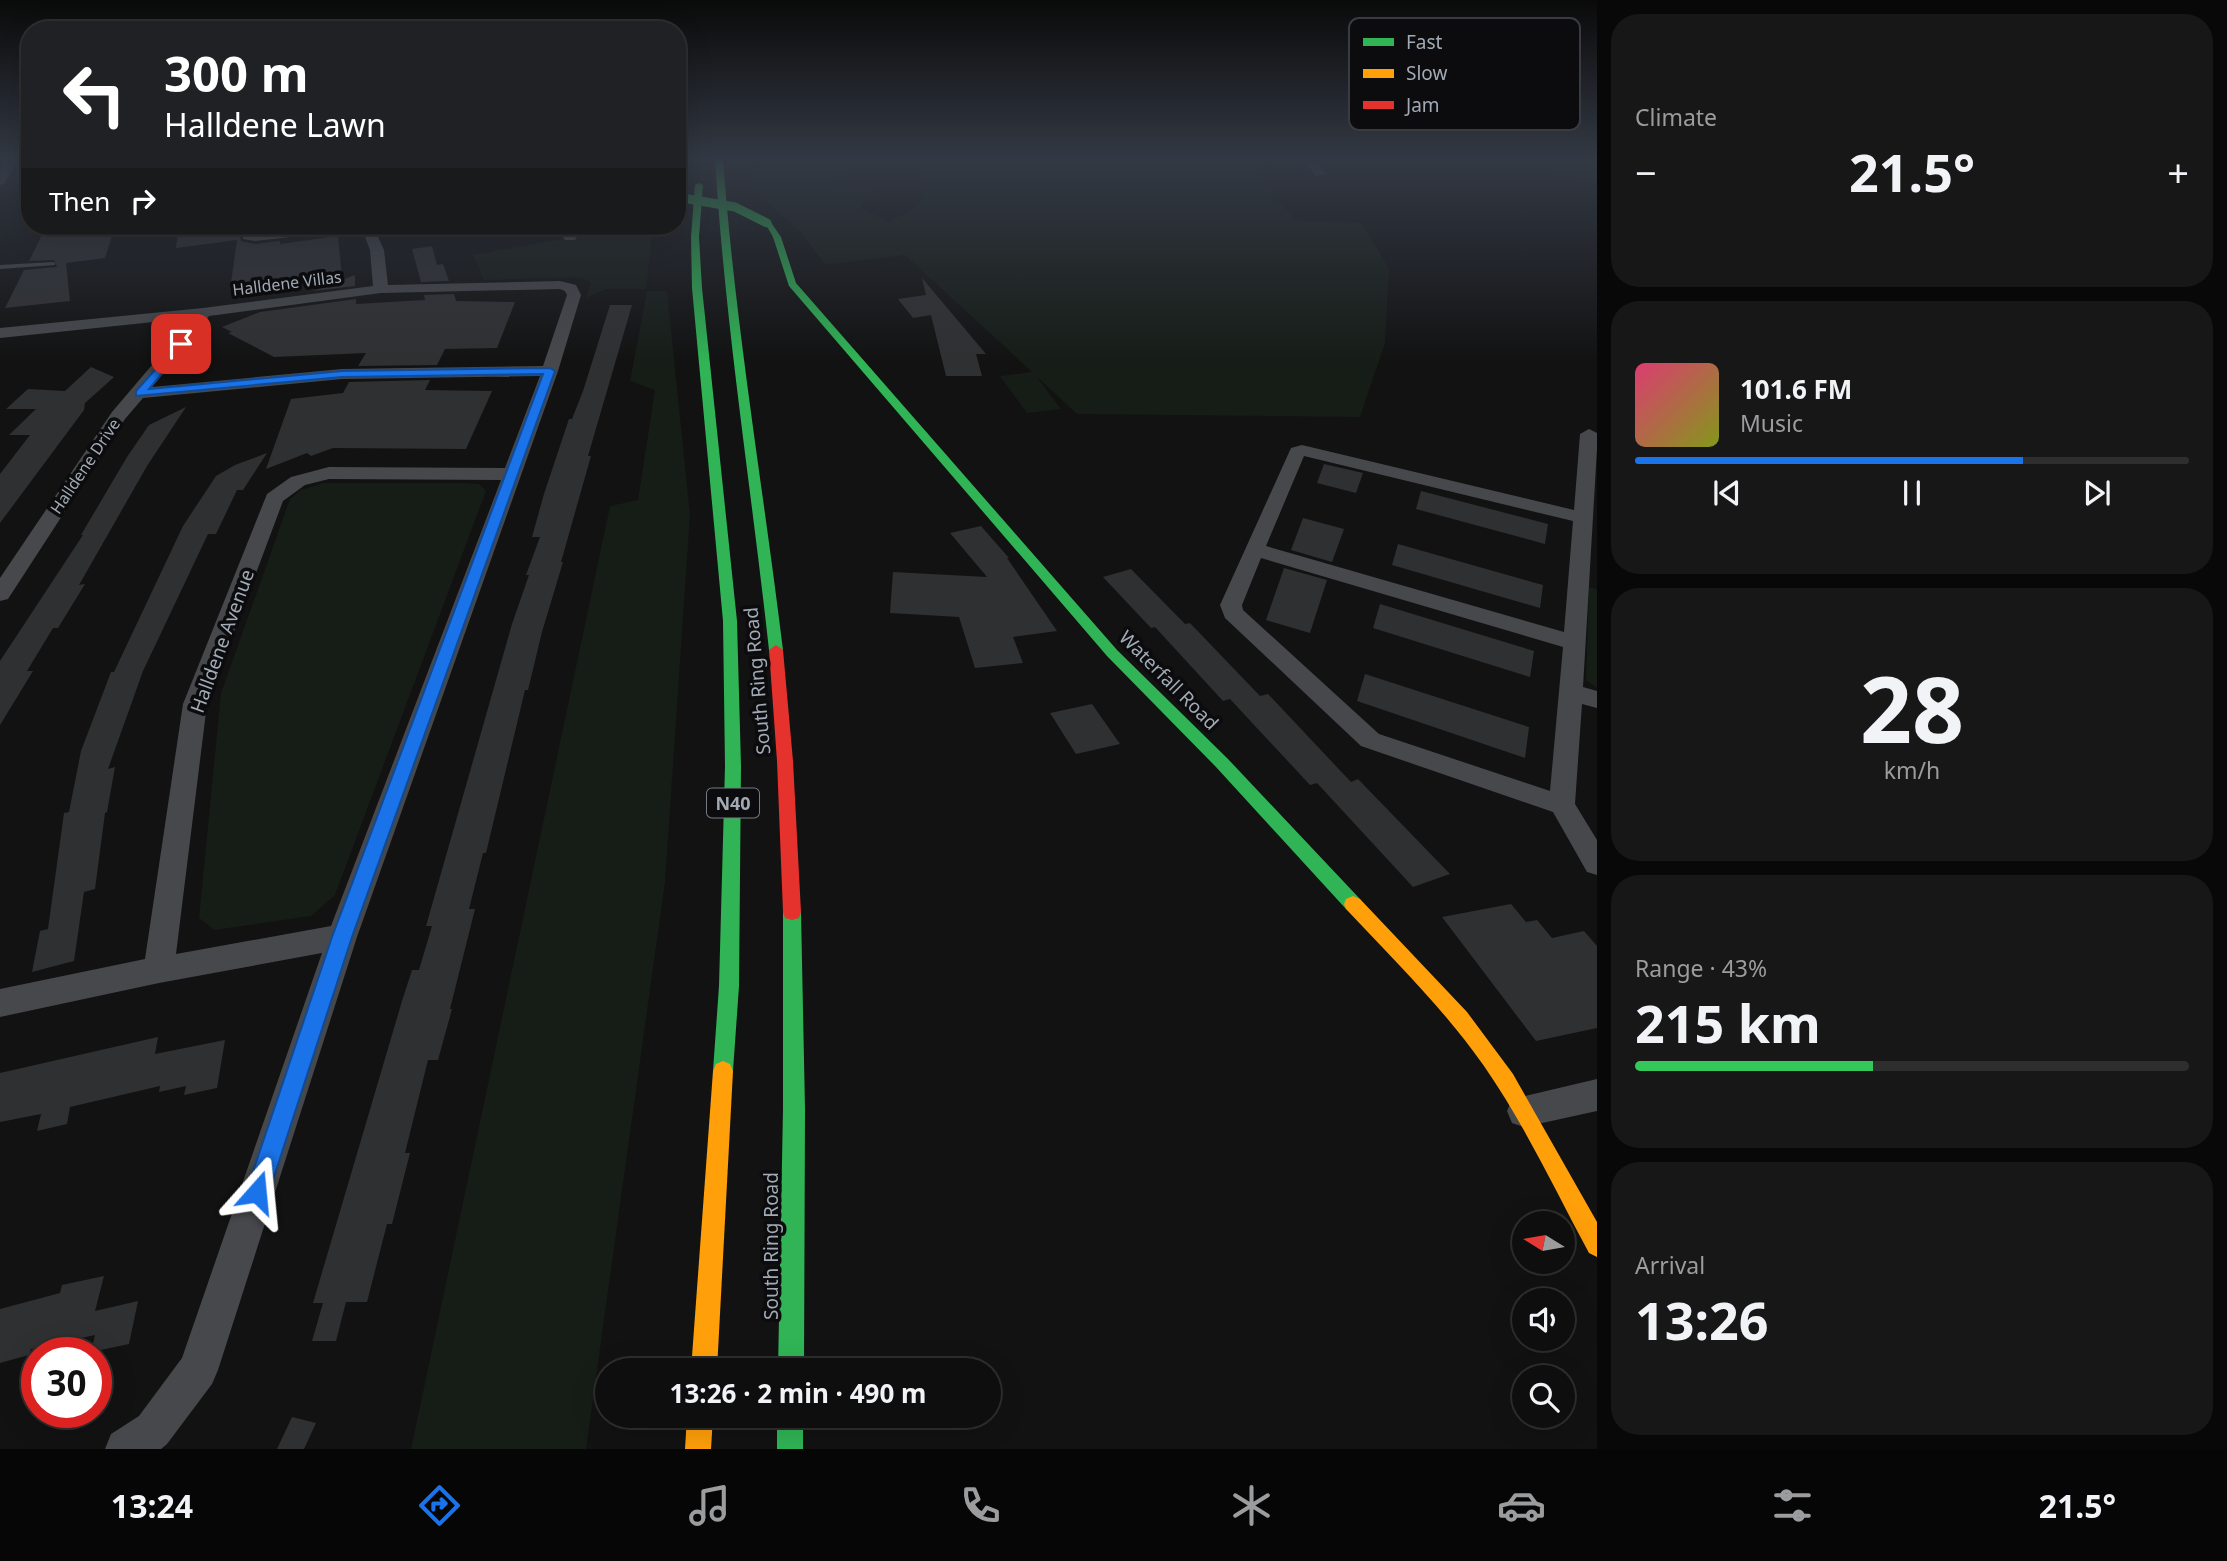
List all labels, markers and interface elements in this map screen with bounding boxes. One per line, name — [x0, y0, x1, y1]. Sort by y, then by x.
legend — [1349, 18, 1580, 130]
text: Fast — [1406, 29, 1443, 55]
text: 300 m — [164, 40, 309, 106]
icon: left — [49, 49, 140, 140]
text: Slow — [1406, 60, 1447, 86]
text: Jam — [1404, 92, 1440, 118]
text: Climate — [1635, 101, 1717, 133]
text: Halldene Lawn — [164, 103, 386, 146]
text: 21.5° — [1849, 136, 1975, 207]
text: − — [1635, 146, 1657, 198]
text: + — [2167, 146, 2189, 198]
icon: right — [124, 182, 162, 220]
text: Then — [49, 183, 110, 219]
street label: Halldene Villas — [231, 265, 343, 301]
pin — [151, 314, 211, 374]
icon: arrive — [162, 325, 200, 363]
text: 101.6 FM — [1740, 371, 1852, 407]
text: Music — [1740, 407, 1803, 439]
street label: Halldene Drive — [45, 414, 125, 518]
icon: previous — [1708, 474, 1746, 512]
icon: pause — [1893, 474, 1931, 512]
icon: next — [2078, 474, 2116, 512]
street label: Halldene Avenue — [184, 566, 260, 716]
street label: South Ring Road — [738, 606, 776, 756]
street label: Waterfall Road — [1114, 625, 1224, 735]
text: 28 — [1860, 646, 1964, 770]
text: km/h — [1884, 754, 1940, 786]
road number: N40 — [707, 788, 759, 818]
text: Range · 43% — [1635, 952, 1767, 984]
text: 215 km — [1635, 987, 1821, 1058]
position arrow — [220, 1155, 294, 1229]
street label: South Ring Road — [758, 1172, 784, 1320]
north arrow — [1512, 1211, 1575, 1274]
map controls — [1512, 1211, 1575, 1428]
text: Arrival — [1635, 1249, 1705, 1281]
text: 13:26 — [1635, 1284, 1769, 1355]
button: sound — [1512, 1288, 1575, 1351]
speed limit sign: 30 — [21, 1337, 112, 1428]
button: search — [1512, 1365, 1575, 1428]
text: 13:26 · 2 min · 490 m — [670, 1375, 926, 1411]
icon: directions — [415, 1481, 464, 1530]
icon: music — [685, 1481, 734, 1530]
icon: phone — [956, 1481, 1005, 1530]
icon: climate — [1227, 1481, 1276, 1530]
icon: car — [1497, 1481, 1546, 1530]
icon: filters — [1768, 1481, 1817, 1530]
text: 13:24 — [111, 1484, 193, 1527]
text: 21.5° — [2039, 1484, 2116, 1527]

